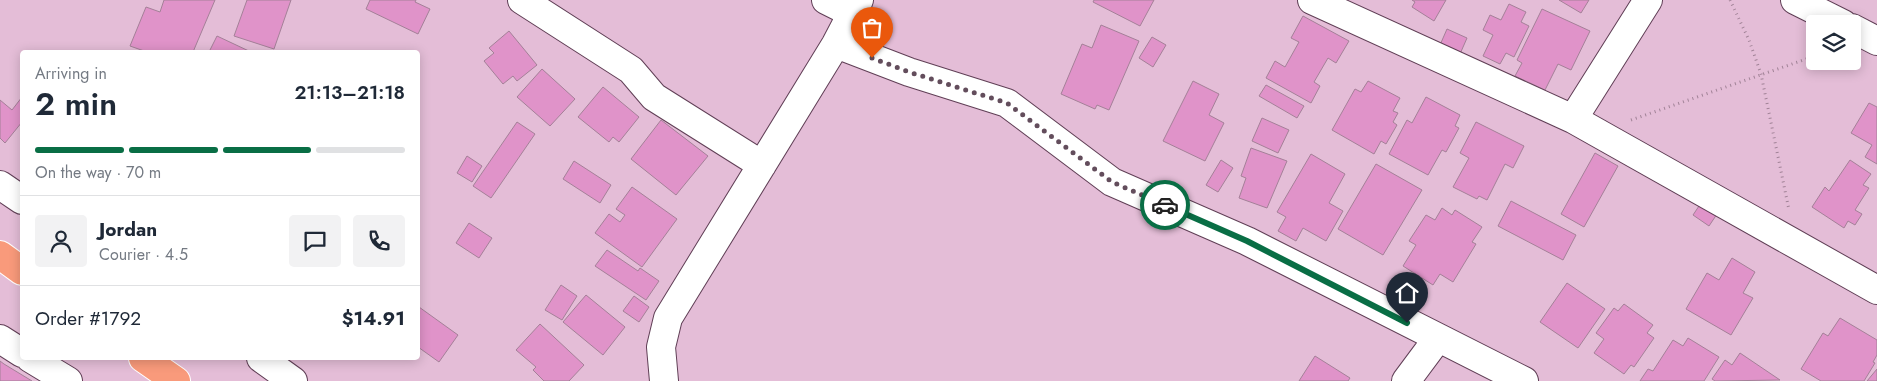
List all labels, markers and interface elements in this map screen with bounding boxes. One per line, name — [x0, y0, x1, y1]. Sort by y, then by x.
pin — [851, 7, 893, 58]
icon: bag — [858, 14, 886, 42]
map controls — [1806, 15, 1861, 70]
button: layers — [1806, 15, 1861, 70]
text: Arriving in — [35, 62, 107, 85]
text: 21:13–21:18 — [294, 79, 405, 106]
text: 2 min — [35, 81, 117, 127]
text: On the way · 70 m — [35, 161, 161, 184]
courier — [1140, 180, 1190, 230]
icon: car — [1151, 191, 1179, 219]
button: person — [35, 215, 87, 267]
button: chat — [289, 215, 341, 267]
button: phone — [353, 215, 405, 267]
text: Jordan — [99, 216, 157, 243]
text: Courier · 4.5 — [99, 243, 188, 266]
pin — [1386, 272, 1428, 323]
icon: home — [1393, 279, 1421, 307]
text: Order #1792 — [35, 305, 141, 332]
text: $14.91 — [342, 305, 405, 332]

